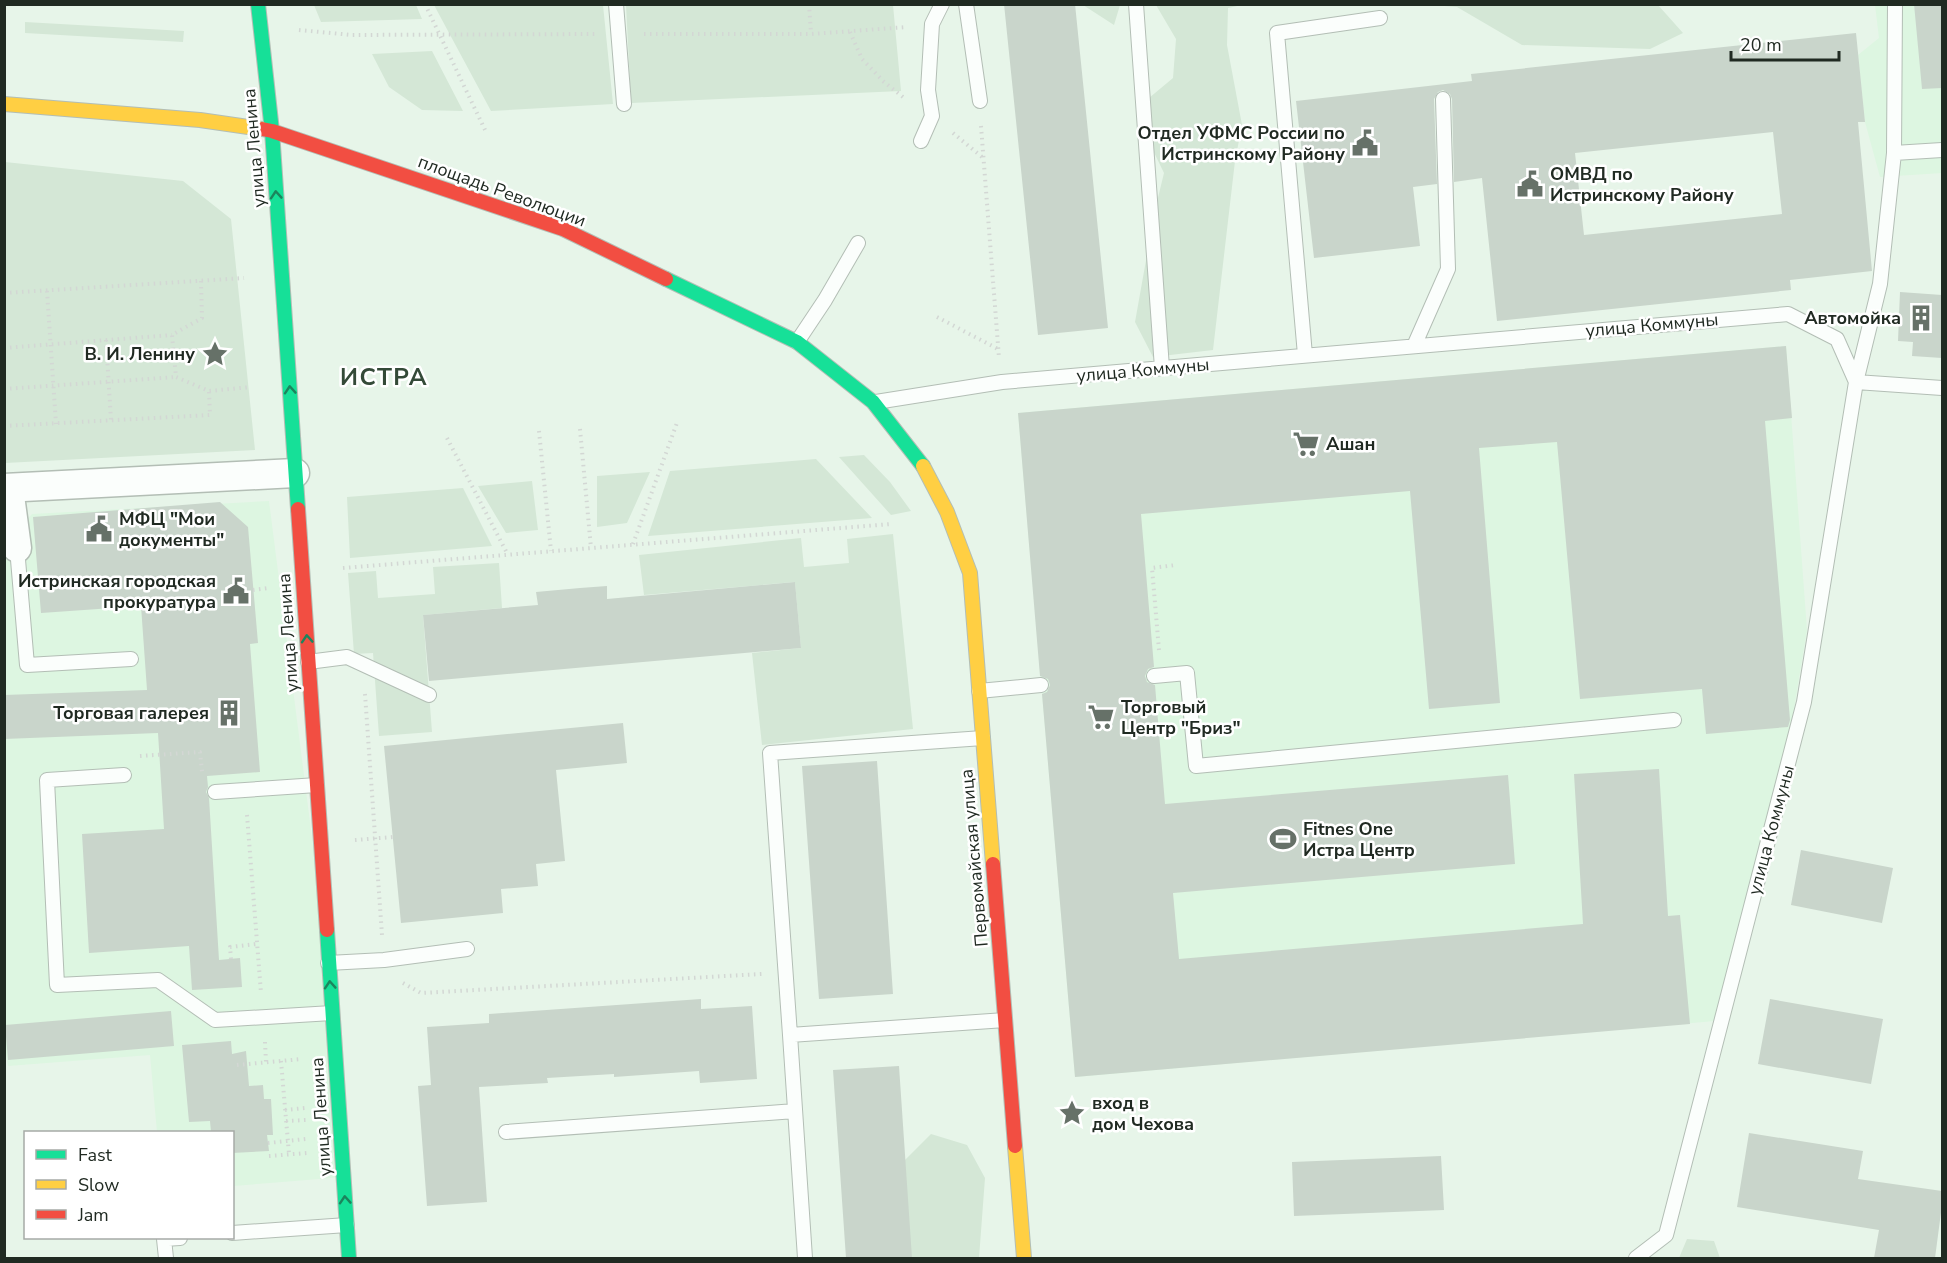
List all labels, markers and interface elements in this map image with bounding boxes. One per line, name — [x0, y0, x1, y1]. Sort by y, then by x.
scale bar — [1731, 24, 1839, 62]
text: 20 m — [1740, 33, 1782, 57]
street label: улица Ленина — [237, 88, 271, 208]
place label: Отдел УФМС России по Истринскому Району — [1138, 121, 1345, 166]
public building icon: Отдел УФМС России по Истринскому Району — [1350, 128, 1380, 158]
street label: площадь Революции — [415, 149, 589, 233]
place label: ОМВД по Истринскому Району — [1550, 162, 1734, 207]
public building icon: ОМВД по Истринскому Району — [1515, 169, 1545, 199]
one-way arrow — [270, 191, 283, 200]
building icon: Автомойка — [1906, 303, 1936, 333]
place label: Автомойка — [1804, 306, 1901, 330]
street label: улица Коммуны — [1585, 307, 1719, 343]
place icon: В. И. Ленину — [200, 339, 230, 369]
place label: В. И. Ленину — [85, 342, 195, 366]
street label: улица Коммуны — [1076, 352, 1210, 388]
district label: ИСТРА — [340, 361, 428, 393]
one-way arrow — [283, 385, 296, 394]
supermarket icon: Ашан — [1291, 429, 1321, 459]
place label: Ашан — [1326, 432, 1375, 456]
place label: МФЦ "Мои документы" — [119, 507, 224, 552]
public building icon: МФЦ "Мои документы" — [84, 514, 114, 544]
place label: Истринская городская прокуратура — [18, 569, 216, 614]
street label: улица Ленина — [272, 573, 304, 693]
public building icon: Истринская городская прокуратура — [221, 576, 251, 606]
one-way arrow — [300, 635, 313, 644]
place label: Торговый Центр "Бриз" — [1121, 695, 1240, 740]
building icon: Торговая галерея — [214, 698, 244, 728]
place label: Торговая галерея — [53, 701, 209, 725]
supermarket icon: Торговый Центр "Бриз" — [1086, 702, 1116, 732]
street label: улица Коммуны — [1742, 763, 1800, 897]
street label: Первомайская улица — [954, 768, 994, 948]
place label: Fitnes One Истра Центр — [1303, 817, 1415, 862]
sports icon: Fitnes One Истра Центр — [1268, 824, 1298, 854]
one-way arrow — [324, 980, 337, 989]
street label: улица Ленина — [305, 1057, 337, 1177]
place label: вход в дом Чехова — [1092, 1091, 1194, 1136]
place icon: вход в дом Чехова — [1057, 1098, 1087, 1128]
legend — [24, 1131, 234, 1239]
text: Fast — [78, 1143, 113, 1167]
text: Slow — [78, 1173, 119, 1197]
one-way arrow — [339, 1196, 352, 1205]
text: Jam — [77, 1203, 109, 1227]

